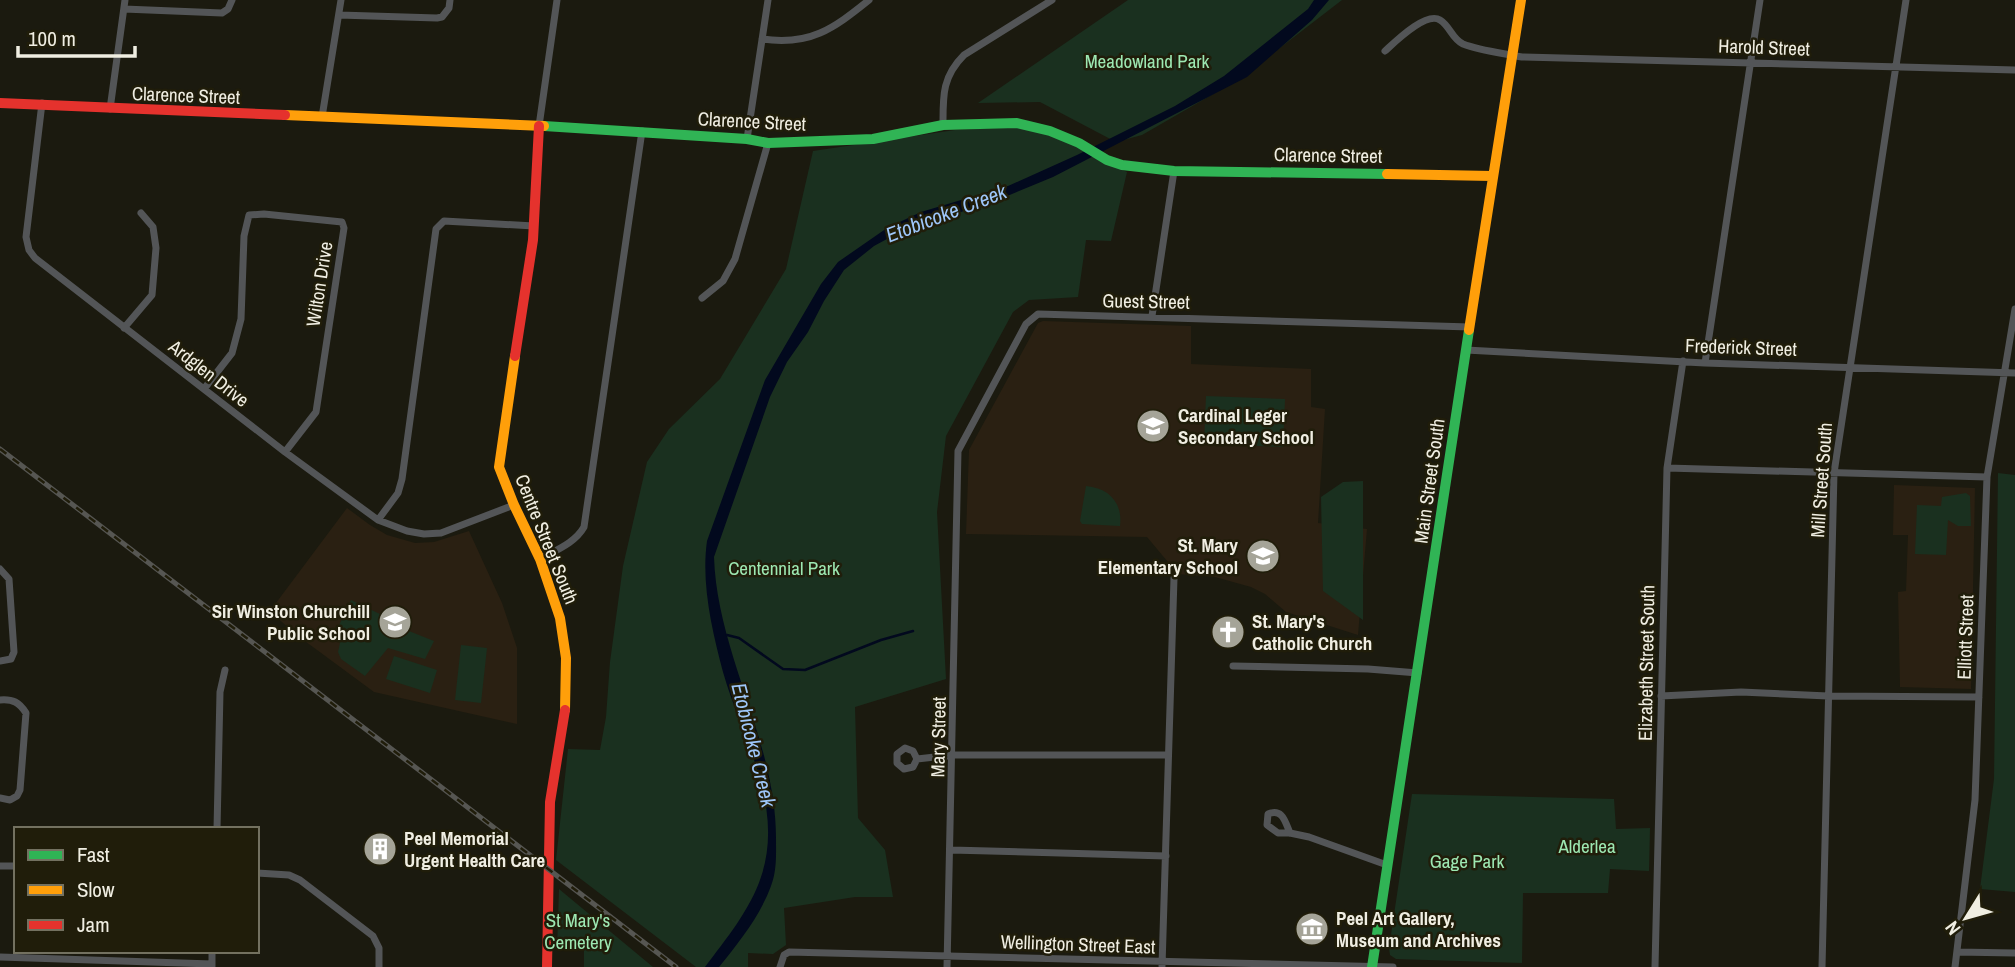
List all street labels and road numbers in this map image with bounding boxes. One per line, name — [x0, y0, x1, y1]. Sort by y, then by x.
street label: Harold Street — [1718, 32, 1811, 62]
street label: Clarence Street — [131, 80, 241, 110]
street label: Clarence Street — [697, 105, 807, 137]
street label: Clarence Street — [1274, 141, 1383, 169]
street label: Wilton Drive — [299, 240, 339, 328]
street label: Guest Street — [1102, 287, 1191, 315]
street label: Frederick Street — [1685, 332, 1798, 362]
street label: Ardglen Drive — [163, 333, 255, 413]
street label: Main Street South — [1407, 417, 1451, 545]
street label: Mill Street South — [1804, 422, 1838, 538]
street label: Centre Street South — [509, 470, 585, 608]
street label: Elizabeth Street South — [1632, 585, 1660, 741]
street label: Elliott Street — [1951, 593, 1979, 680]
street label: Mary Street — [924, 696, 952, 777]
street label: Wellington Street East — [1000, 928, 1156, 960]

